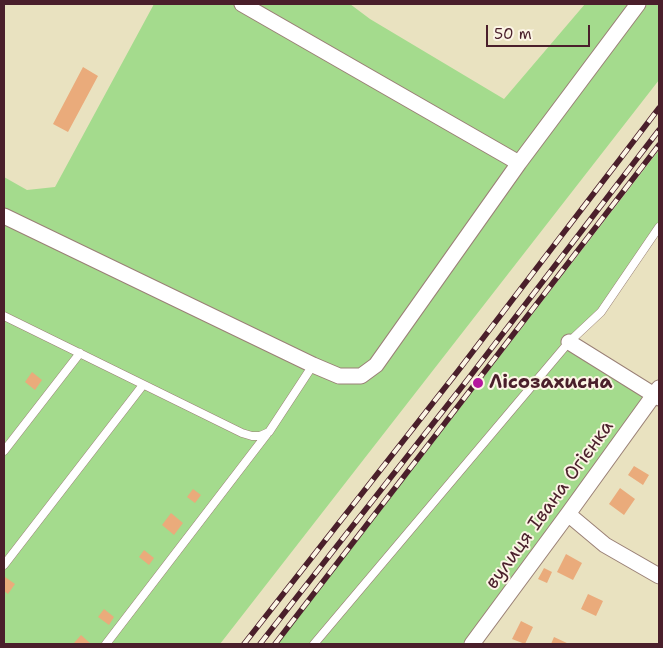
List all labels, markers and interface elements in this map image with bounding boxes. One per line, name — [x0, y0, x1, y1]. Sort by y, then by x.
scale bar — [488, 15, 592, 47]
text: 50 m — [494, 24, 532, 44]
place label: Лісозахисна — [489, 372, 612, 394]
marker: Лісозахисна — [471, 376, 485, 390]
street label: вулиця Івана Огієнка — [481, 416, 619, 594]

